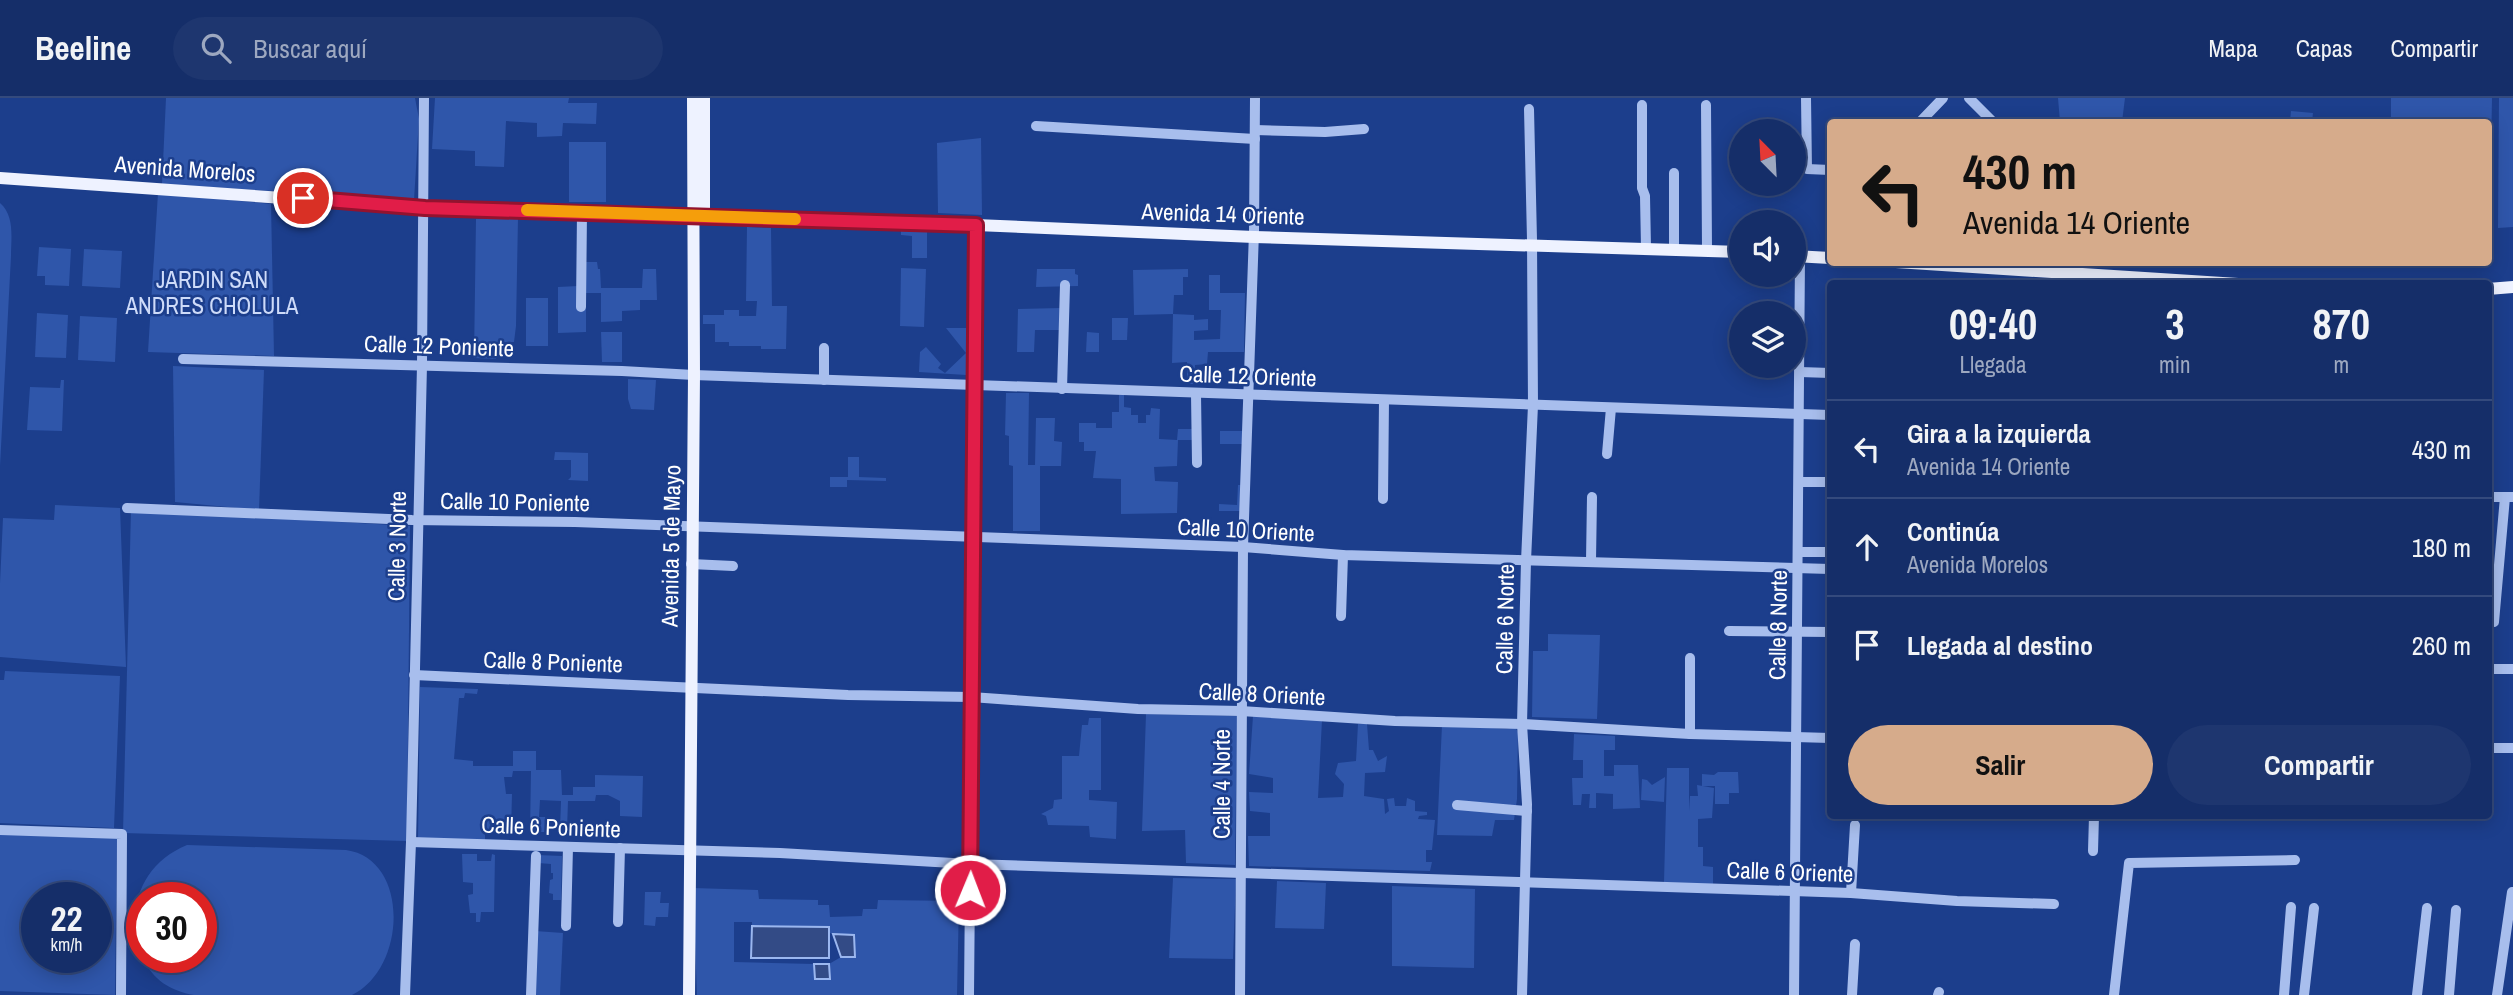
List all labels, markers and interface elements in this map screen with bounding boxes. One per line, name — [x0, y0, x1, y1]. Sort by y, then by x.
search box — [173, 17, 663, 80]
text: Beeline — [35, 26, 131, 70]
icon: search — [197, 29, 235, 67]
text: Buscar aquí — [253, 31, 367, 66]
text: Mapa — [2208, 32, 2258, 64]
text: Capas — [2296, 32, 2353, 64]
text: Compartir — [2391, 32, 2478, 64]
north arrow — [1729, 119, 1806, 196]
map controls — [1729, 119, 1806, 378]
text: 430 m — [1963, 138, 2077, 204]
icon: left — [1848, 147, 1939, 238]
street label: Avenida Morelos — [113, 148, 257, 189]
pin — [273, 168, 333, 228]
icon: arrive — [284, 179, 322, 217]
street label: Avenida 14 Oriente — [1140, 195, 1305, 232]
text: Avenida 14 Oriente — [1963, 201, 2190, 244]
button: sound — [1729, 210, 1806, 287]
park label: JARDIN SAN ANDRES CHOLULA — [125, 264, 299, 321]
text: 09:40 — [1949, 296, 2037, 352]
text: 3 — [2165, 296, 2184, 352]
text: 870 — [2313, 296, 2370, 352]
button: layers — [1729, 301, 1806, 378]
street label: Calle 12 Poniente — [364, 327, 514, 364]
text: Llegada — [1959, 349, 2027, 380]
text: min — [2159, 349, 2191, 380]
text: m — [2333, 349, 2349, 380]
street label: Calle 12 Oriente — [1179, 358, 1317, 393]
text: Gira a la izquierda — [1907, 416, 2091, 451]
icon: left — [1848, 430, 1886, 468]
text: 430 m — [2412, 432, 2471, 467]
text: Avenida 14 Oriente — [1907, 451, 2070, 482]
street label: Avenida 5 de Mayo — [654, 465, 687, 628]
street label: Calle 10 Poniente — [440, 485, 590, 518]
street label: Calle 3 Norte — [380, 491, 413, 601]
street label: Calle 10 Oriente — [1177, 510, 1315, 549]
text: Continúa — [1907, 514, 1999, 549]
icon: ahead — [1848, 528, 1886, 566]
text: 180 m — [2412, 530, 2471, 565]
text: Avenida Morelos — [1907, 549, 2048, 580]
street label: Calle 6 Norte — [1488, 564, 1521, 674]
street label: Calle 8 Norte — [1761, 570, 1794, 680]
icon: arrive — [1848, 626, 1886, 664]
text: Llegada al destino — [1907, 628, 2093, 663]
text: 260 m — [2412, 628, 2471, 663]
street label: Calle 8 Poniente — [483, 644, 623, 679]
street label: Calle 8 Oriente — [1198, 675, 1326, 712]
button: Salir — [1848, 725, 2153, 805]
button: Compartir — [2167, 725, 2471, 805]
street label: Calle 4 Norte — [1206, 729, 1237, 839]
street label: Calle 6 Poniente — [481, 809, 621, 844]
position arrow — [933, 853, 1007, 927]
street label: Calle 6 Oriente — [1726, 854, 1854, 889]
speed limit sign: 30 — [126, 882, 217, 973]
text: 22 — [51, 895, 82, 942]
text: km/h — [51, 932, 83, 957]

